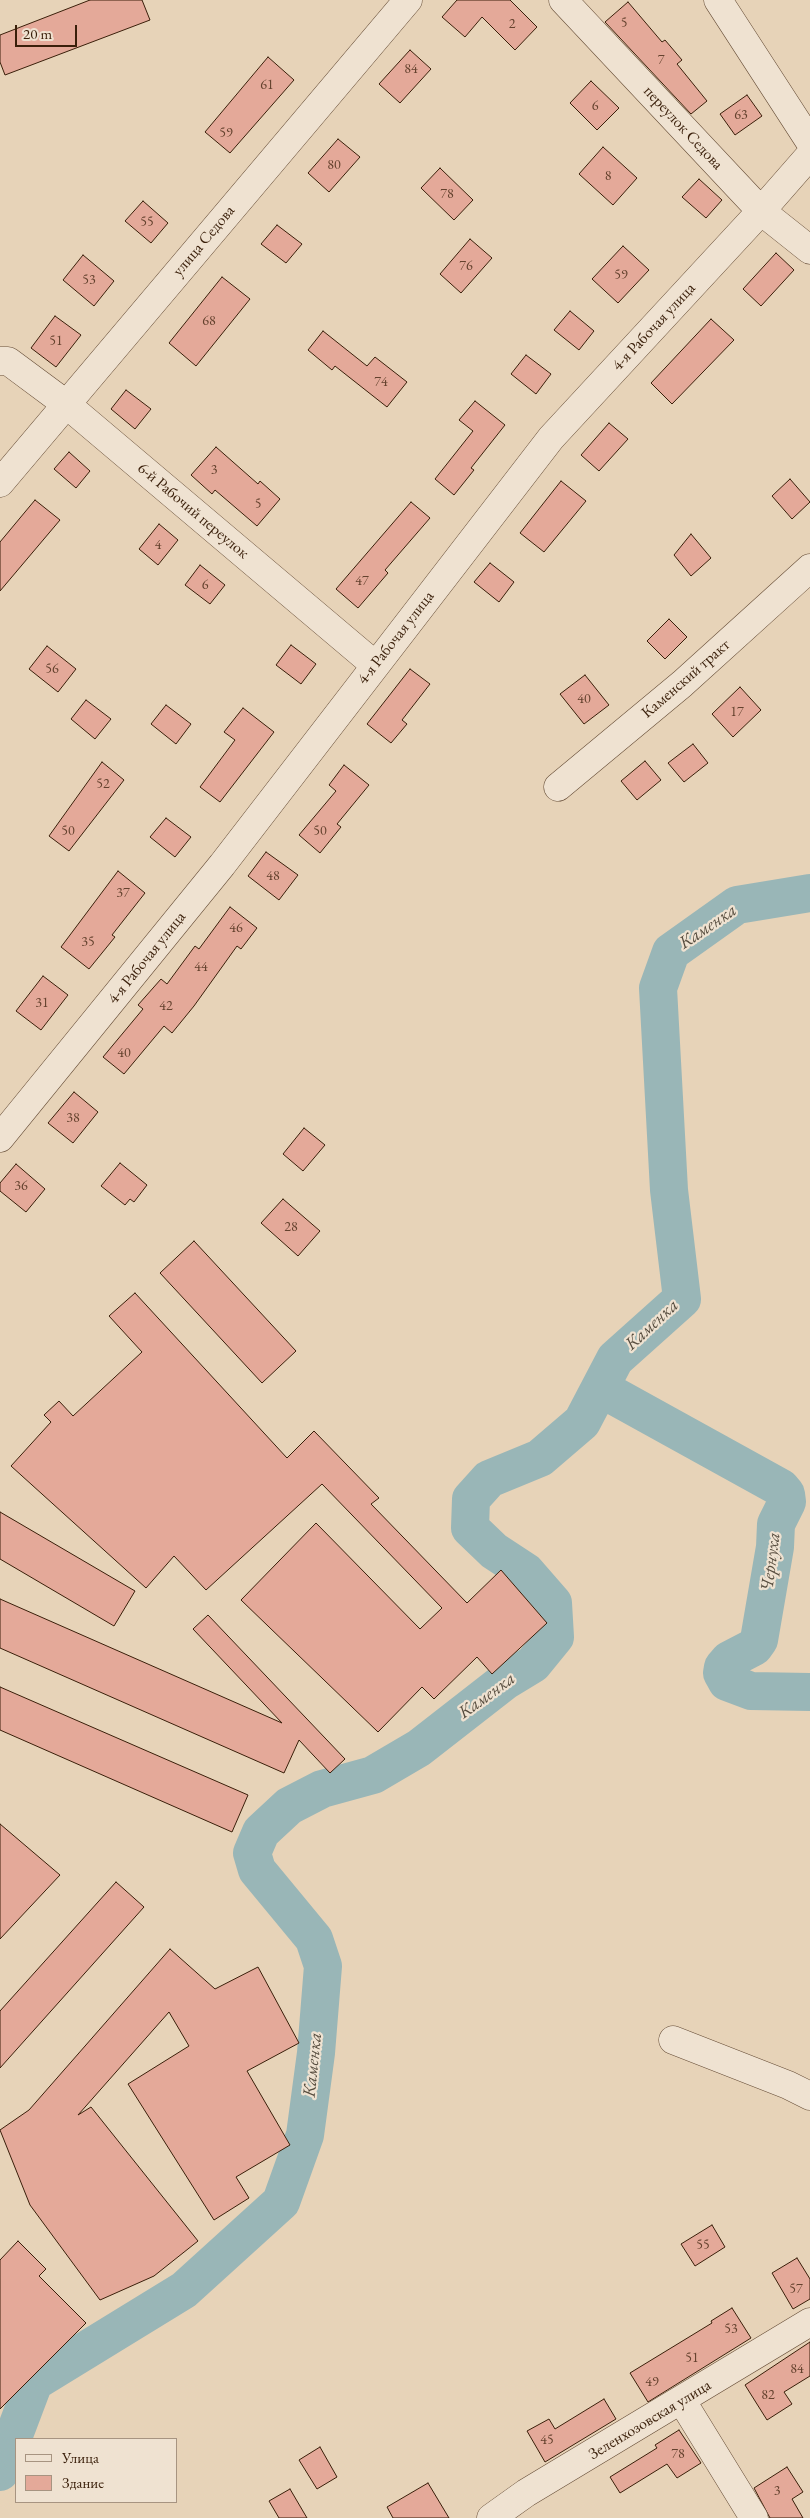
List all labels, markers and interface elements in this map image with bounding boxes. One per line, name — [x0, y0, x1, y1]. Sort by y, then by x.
scale bar — [18, 15, 80, 47]
house number: 5 — [621, 15, 627, 31]
house number: 2 — [509, 16, 515, 32]
text: 20 m — [23, 24, 52, 43]
house number: 7 — [658, 52, 664, 68]
house number: 84 — [404, 61, 418, 77]
house number: 61 — [260, 77, 274, 93]
street label: переулок Седова — [639, 82, 727, 174]
house number: 6 — [592, 98, 598, 114]
house number: 63 — [734, 107, 748, 123]
house number: 59 — [219, 125, 233, 141]
house number: 80 — [327, 157, 341, 173]
house number: 8 — [605, 168, 611, 184]
house number: 78 — [440, 186, 454, 202]
street label: улица Седова — [169, 202, 239, 280]
house number: 55 — [140, 214, 154, 230]
house number: 76 — [459, 258, 473, 274]
house number: 59 — [614, 267, 628, 283]
house number: 53 — [82, 272, 96, 288]
street label: 4-я Рабочая улица — [608, 279, 700, 375]
house number: 68 — [202, 313, 216, 329]
house number: 51 — [49, 333, 63, 349]
house number: 74 — [374, 374, 388, 390]
street label: 6-й Рабочий переулок — [133, 459, 253, 563]
house number: 3 — [211, 462, 217, 478]
house number: 5 — [255, 496, 261, 512]
house number: 4 — [155, 537, 161, 553]
house number: 47 — [355, 573, 369, 589]
house number: 6 — [202, 577, 208, 593]
street label: 4-я Рабочая улица — [354, 587, 438, 689]
street label: Каменский тракт — [638, 635, 734, 723]
house number: 56 — [45, 661, 59, 677]
house number: 40 — [577, 691, 591, 707]
house number: 17 — [730, 704, 744, 720]
house number: 52 — [96, 776, 110, 792]
house number: 50 — [61, 823, 75, 839]
house number: 50 — [313, 823, 327, 839]
house number: 48 — [266, 868, 280, 884]
house number: 37 — [116, 885, 130, 901]
water label: Каменка — [675, 900, 741, 954]
street label: 4-я Рабочая улица — [104, 908, 190, 1008]
house number: 46 — [229, 920, 243, 936]
house number: 35 — [81, 934, 95, 950]
house number: 44 — [194, 959, 208, 975]
house number: 31 — [35, 995, 49, 1011]
house number: 42 — [159, 998, 173, 1014]
house number: 40 — [117, 1045, 131, 1061]
house number: 38 — [66, 1110, 80, 1126]
house number: 36 — [14, 1178, 28, 1194]
house number: 28 — [284, 1219, 298, 1235]
water label: Каменка — [621, 1295, 683, 1355]
water label: Чернуха — [757, 1531, 785, 1593]
water label: Каменка — [454, 1668, 520, 1724]
water label: Каменка — [299, 2032, 327, 2098]
house number: 55 — [696, 2237, 710, 2253]
house number: 57 — [789, 2281, 803, 2297]
house number: 53 — [724, 2321, 738, 2337]
house number: 51 — [685, 2350, 699, 2366]
house number: 84 — [790, 2361, 804, 2377]
house number: 49 — [645, 2374, 659, 2390]
street label: Зеленхозовская улица — [585, 2376, 715, 2464]
house number: 82 — [761, 2387, 775, 2403]
house number: 45 — [540, 2432, 554, 2448]
legend — [15, 2438, 178, 2503]
house number: 78 — [671, 2446, 685, 2462]
text: Улица — [62, 2448, 99, 2467]
text: Здание — [62, 2473, 104, 2492]
house number: 3 — [774, 2483, 780, 2499]

